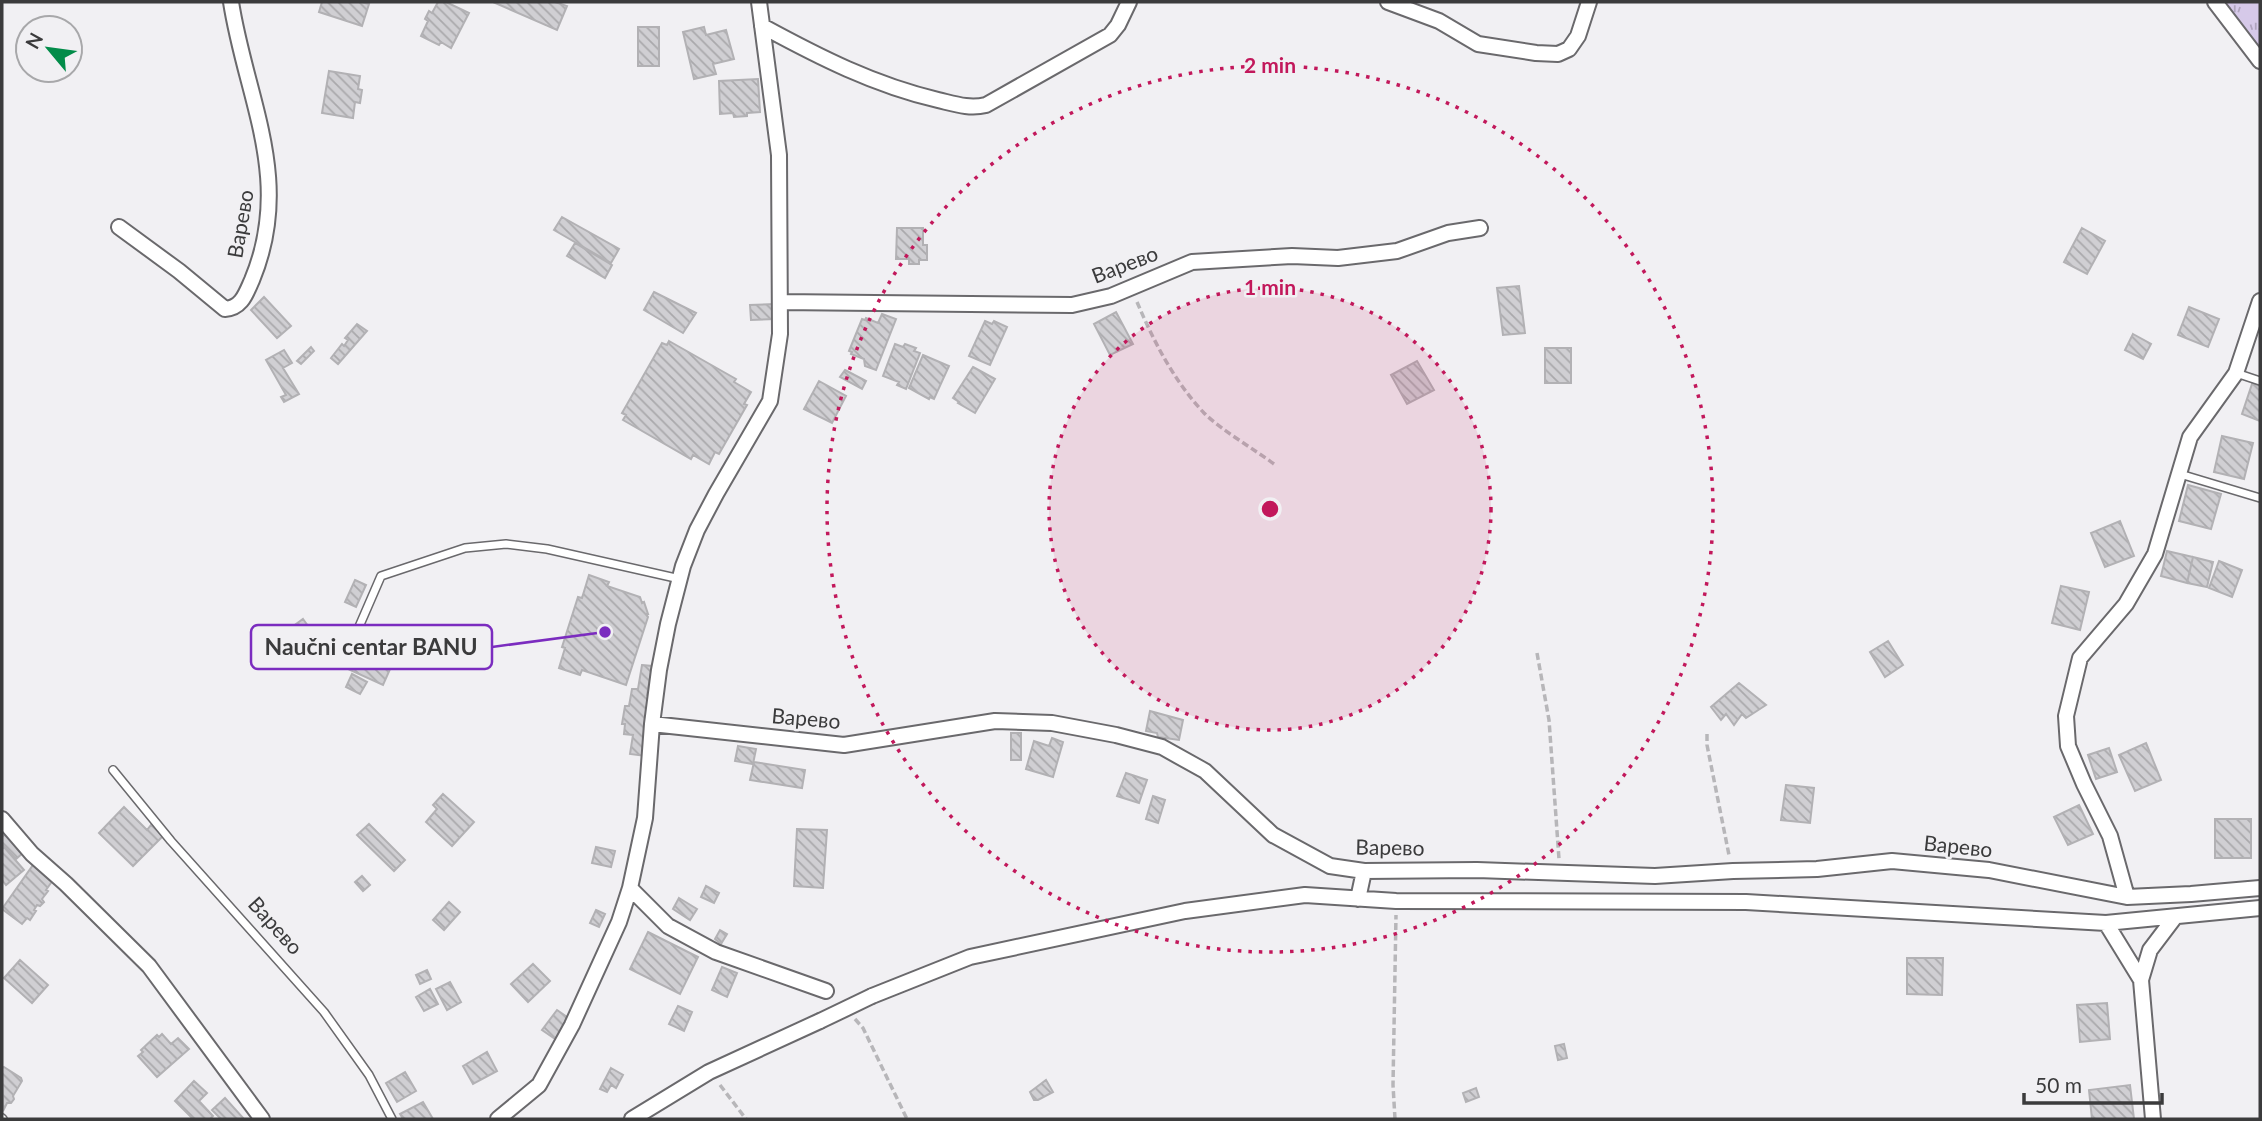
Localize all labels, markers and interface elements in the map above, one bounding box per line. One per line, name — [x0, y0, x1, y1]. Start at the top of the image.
north arrow — [14, 14, 84, 84]
text: N — [20, 29, 47, 52]
text: 2 min — [1244, 52, 1296, 77]
street label: Варево — [221, 187, 258, 260]
street label: Варево — [1088, 240, 1161, 288]
text: 1 min — [1244, 274, 1296, 299]
centre of rings — [1258, 497, 1282, 521]
callout: Naučni centar BANU — [251, 625, 492, 669]
text: Naučni centar BANU — [264, 632, 478, 660]
street label: Варево — [771, 702, 842, 733]
street label: Варево — [1923, 829, 1994, 862]
street label: Варево — [1355, 833, 1425, 860]
street label: Варево — [244, 891, 309, 959]
scale bar — [2024, 1062, 2162, 1106]
text: 50 m — [2035, 1072, 2082, 1097]

